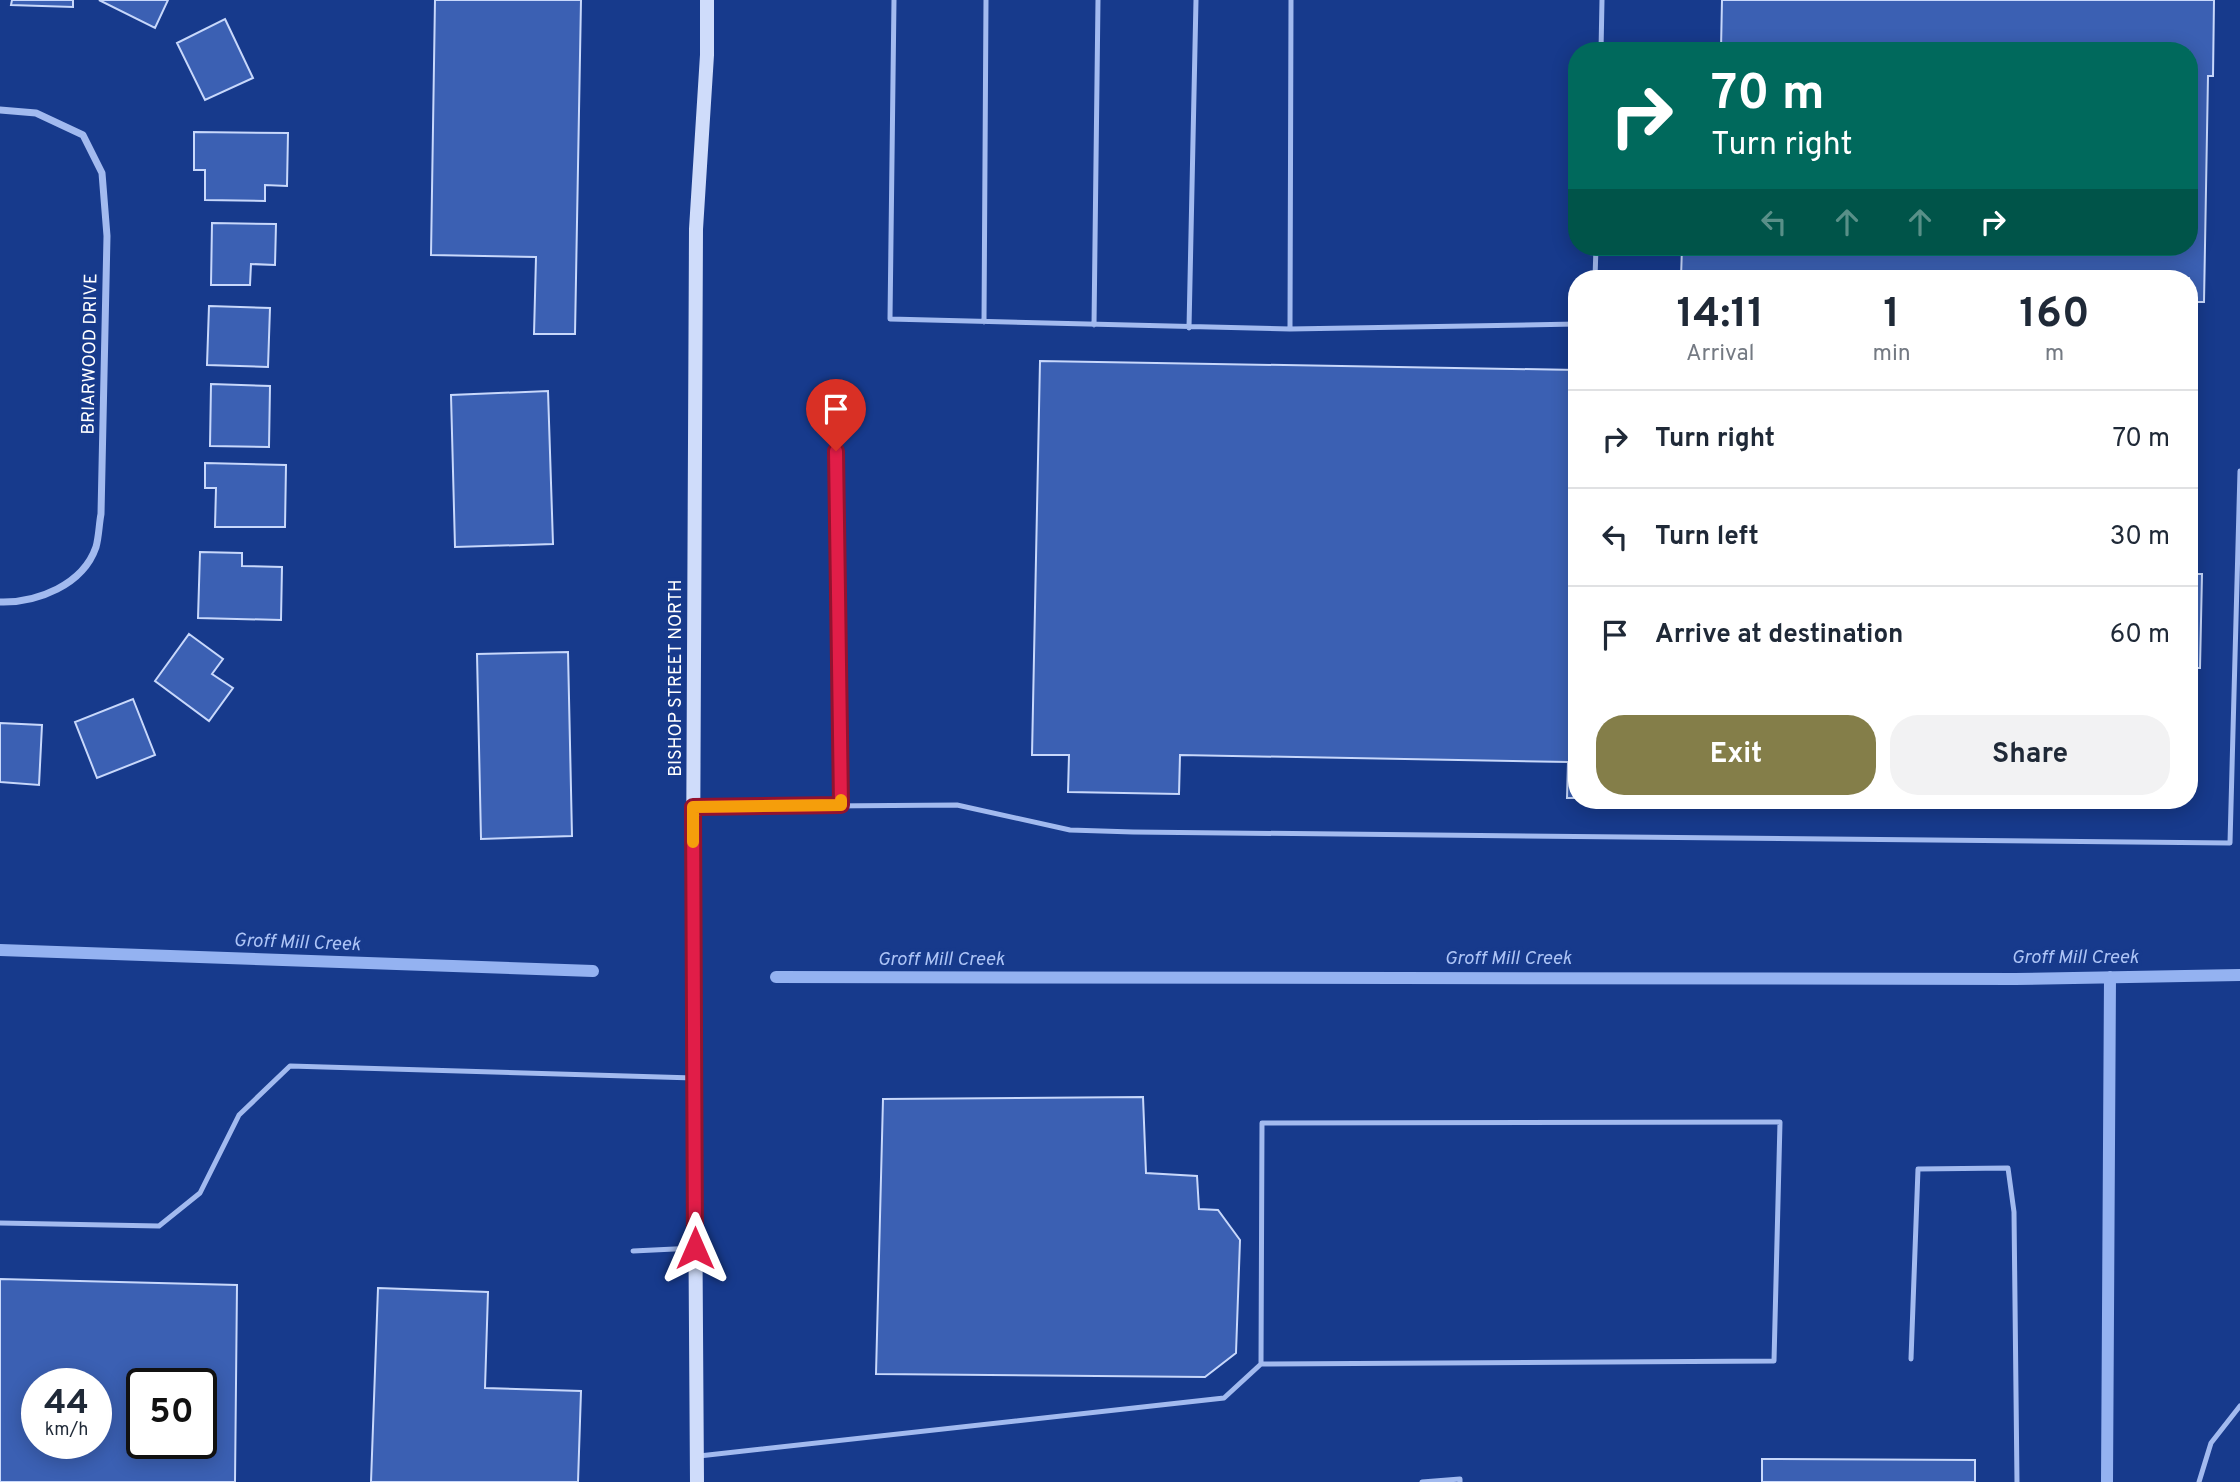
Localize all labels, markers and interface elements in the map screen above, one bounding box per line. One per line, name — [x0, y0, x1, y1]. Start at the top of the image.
text: 70 m — [1711, 65, 1825, 127]
icon: right — [1596, 70, 1687, 161]
text: Turn right — [1711, 126, 1853, 166]
icon: left — [1755, 203, 1793, 241]
icon: ahead — [1828, 203, 1866, 241]
icon: ahead — [1901, 203, 1939, 241]
icon: right — [1974, 203, 2012, 241]
street label: BRIARWOOD DRIVE — [78, 273, 103, 435]
text: 14:11 — [1676, 289, 1764, 342]
text: 1 — [1883, 289, 1900, 342]
text: 160 — [2019, 289, 2090, 342]
text: Arrival — [1686, 340, 1755, 369]
text: min — [1873, 340, 1911, 369]
text: m — [2045, 340, 2064, 369]
pin — [806, 379, 866, 451]
icon: arrive — [817, 390, 855, 428]
icon: right — [1596, 420, 1634, 458]
text: Turn right — [1655, 423, 1775, 456]
text: 70 m — [2112, 423, 2170, 456]
icon: left — [1596, 518, 1634, 556]
text: Turn left — [1655, 521, 1759, 554]
text: 30 m — [2110, 521, 2170, 554]
street label: BISHOP STREET NORTH — [665, 579, 688, 777]
icon: arrive — [1596, 616, 1634, 654]
text: Arrive at destination — [1655, 619, 1903, 652]
text: 60 m — [2110, 619, 2170, 652]
button: Exit — [1596, 715, 1876, 795]
button: Share — [1890, 715, 2170, 795]
water label: Groff Mill Creek — [233, 929, 361, 957]
water label: Groff Mill Creek — [2011, 946, 2139, 970]
water label: Groff Mill Creek — [1444, 947, 1572, 971]
water label: Groff Mill Creek — [877, 948, 1005, 972]
position arrow — [658, 1211, 732, 1285]
speed limit sign: 50 — [126, 1368, 217, 1459]
text: 44 — [44, 1382, 89, 1426]
text: km/h — [45, 1419, 88, 1442]

